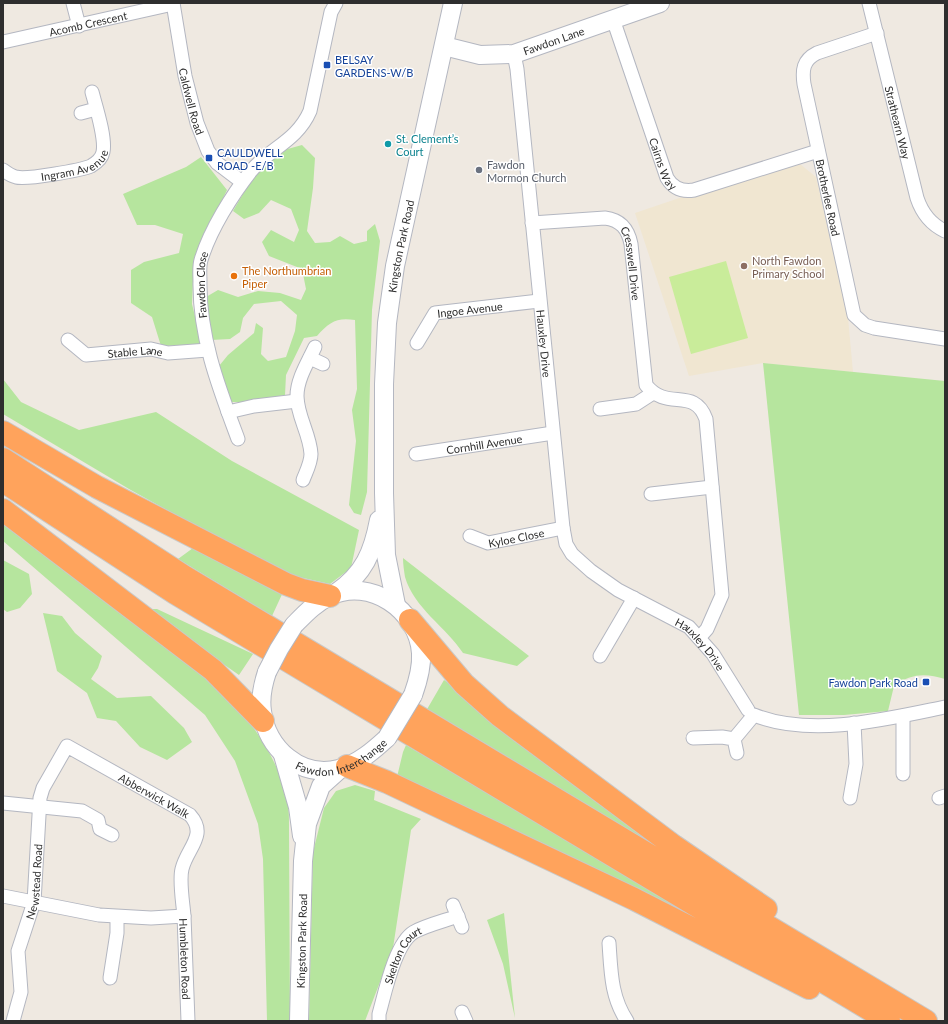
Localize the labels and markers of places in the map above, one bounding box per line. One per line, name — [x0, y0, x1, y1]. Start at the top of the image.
place label: BELSAY GARDENS-W/B — [335, 53, 413, 79]
marker: BELSAY GARDENS-W/B — [322, 60, 332, 70]
place label: St. Clement’s Court — [396, 132, 459, 158]
marker: St. Clement’s Court — [383, 139, 393, 149]
place label: CAULDWELL ROAD -E/B — [217, 146, 283, 172]
marker: CAULDWELL ROAD -E/B — [204, 153, 214, 163]
place label: Fawdon Mormon Church — [487, 158, 566, 184]
marker: Fawdon Mormon Church — [474, 165, 484, 175]
place label: North Fawdon Primary School — [752, 254, 824, 280]
marker: North Fawdon Primary School — [739, 261, 749, 271]
place label: The Northumbrian Piper — [242, 264, 331, 290]
marker: The Northumbrian Piper — [229, 271, 239, 281]
place label: Fawdon Park Road — [829, 676, 918, 689]
marker: Fawdon Park Road — [921, 677, 931, 687]

